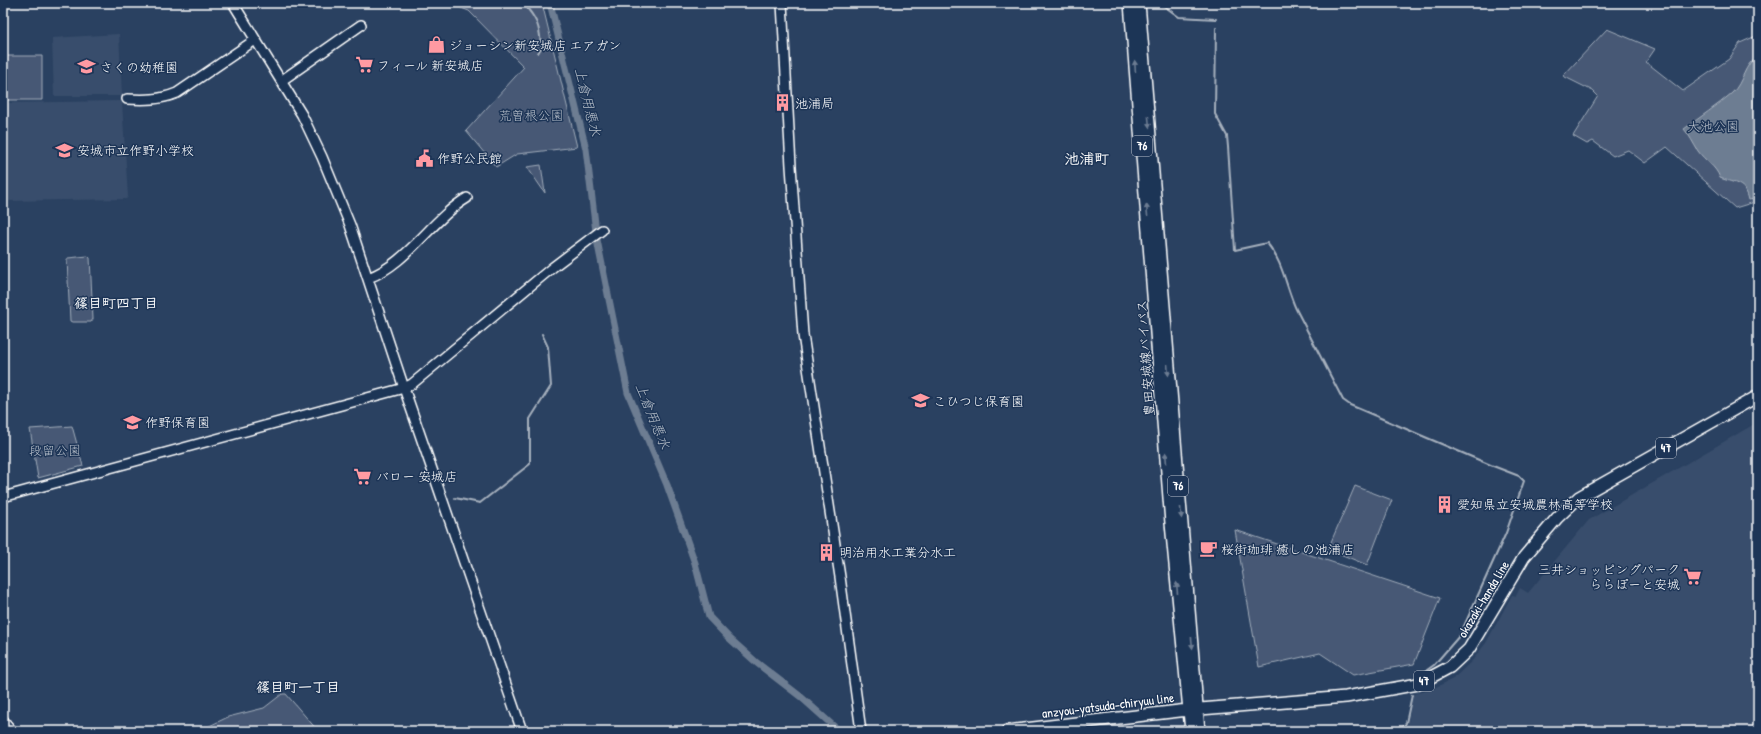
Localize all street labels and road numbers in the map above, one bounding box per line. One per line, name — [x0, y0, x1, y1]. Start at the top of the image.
road number: 76 — [1132, 136, 1152, 156]
street label: 豊田安城線バイパス — [1132, 299, 1158, 417]
road number: 47 — [1656, 438, 1676, 458]
road number: 76 — [1168, 476, 1188, 496]
street label: okazaki-handa line — [1453, 557, 1513, 641]
road number: 47 — [1414, 671, 1434, 691]
street label: anzyou-yatsuda-chiryuu line — [1041, 688, 1175, 722]

